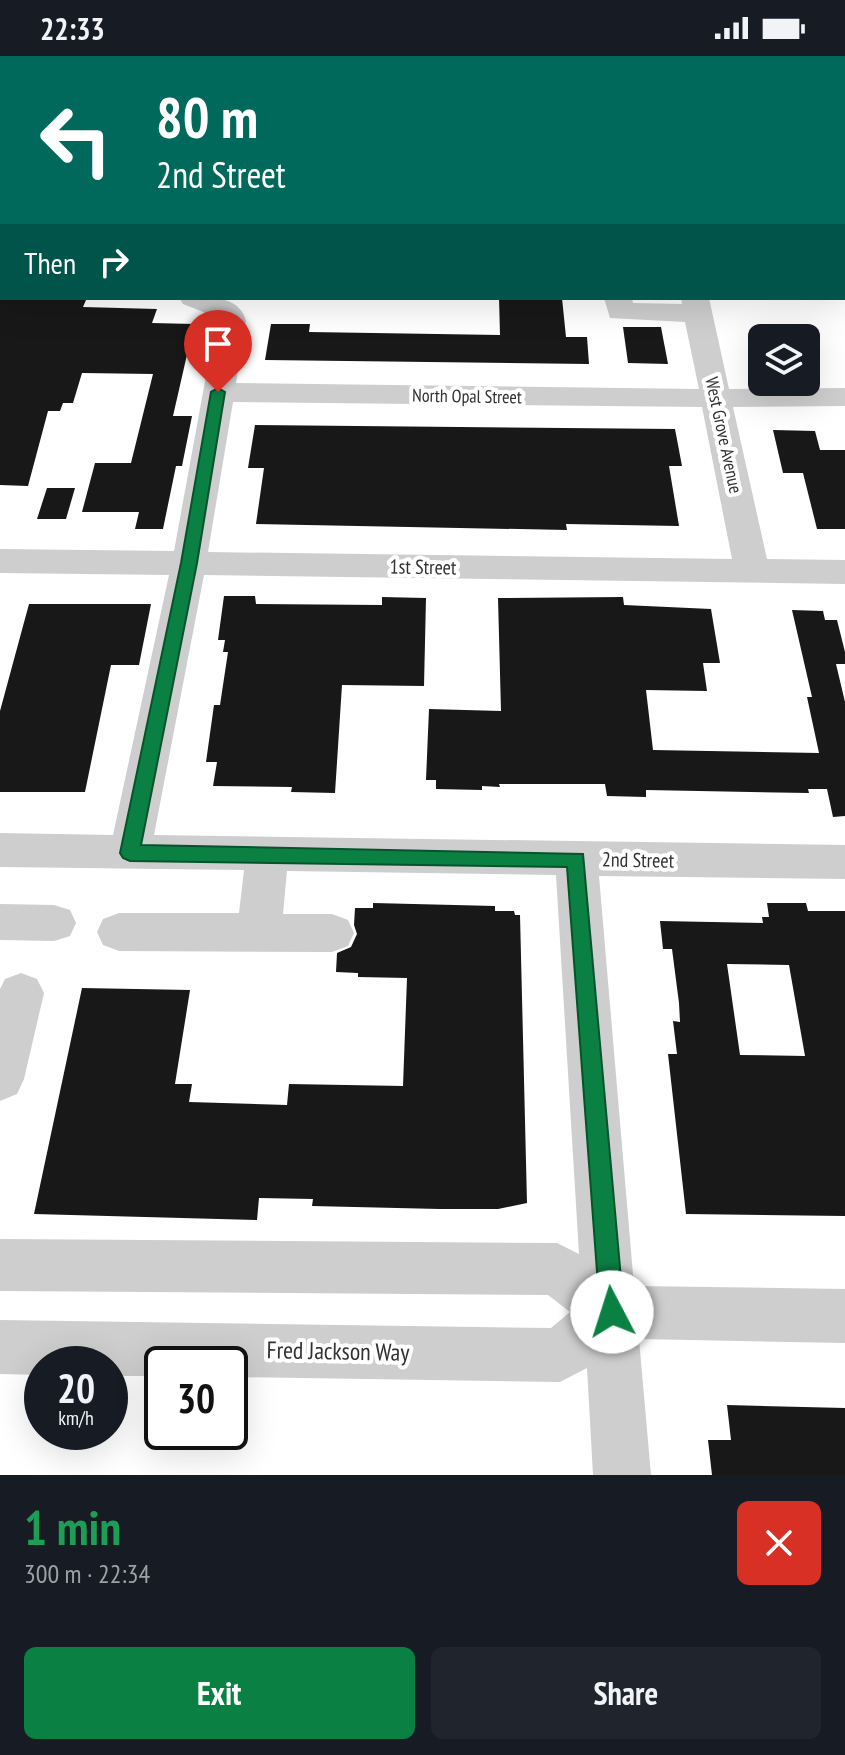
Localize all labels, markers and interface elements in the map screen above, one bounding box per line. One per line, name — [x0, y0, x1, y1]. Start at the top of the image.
text: 22:33 — [40, 9, 105, 48]
text: 80 m — [156, 81, 258, 153]
icon: left — [24, 88, 128, 192]
text: 2nd Street — [156, 151, 286, 198]
icon: right — [92, 240, 136, 284]
text: Then — [24, 243, 76, 282]
pin — [184, 310, 252, 392]
icon: arrive — [196, 322, 240, 366]
map controls — [748, 324, 820, 396]
button: layers — [748, 324, 820, 396]
street label: West Grove Avenue — [700, 375, 748, 495]
street label: North Opal Street — [412, 384, 522, 408]
street label: 1st Street — [389, 553, 457, 581]
street label: 2nd Street — [602, 846, 675, 874]
position arrow — [570, 1270, 654, 1354]
street label: Fred Jackson Way — [266, 1334, 410, 1368]
speed limit sign: 30 — [144, 1346, 248, 1450]
text: 20 — [57, 1362, 95, 1414]
text: km/h — [58, 1405, 94, 1431]
text: 1 min — [24, 1496, 121, 1558]
button: close — [737, 1501, 821, 1585]
text: 300 m · 22:34 — [24, 1557, 150, 1590]
button: Exit — [24, 1647, 415, 1739]
button: Share — [431, 1647, 821, 1739]

